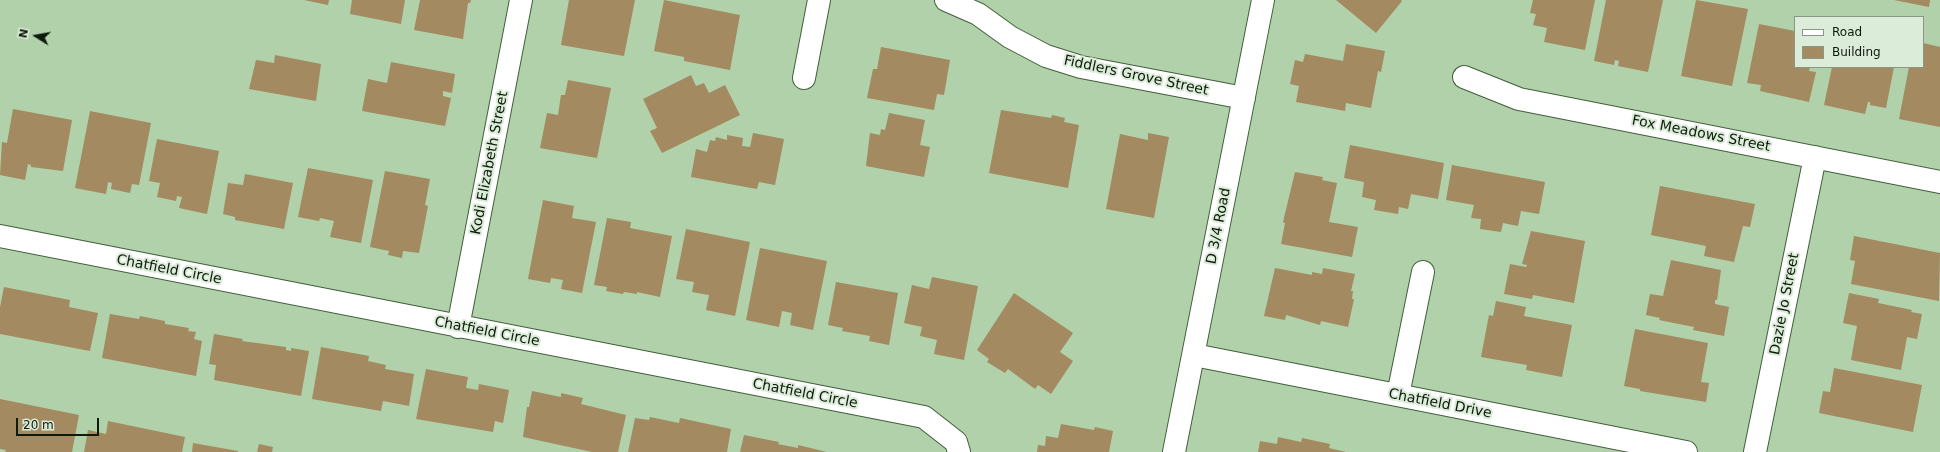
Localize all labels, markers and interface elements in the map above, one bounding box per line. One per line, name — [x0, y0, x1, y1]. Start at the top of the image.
north arrow — [16, 16, 56, 56]
legend — [1794, 16, 1924, 68]
text: Road — [1832, 25, 1862, 39]
text: N — [16, 28, 31, 39]
text: Building — [1832, 45, 1881, 59]
street label: Fiddlers Grove Street — [1062, 52, 1210, 100]
street label: Kodi Elizabeth Street — [468, 90, 512, 236]
street label: Fox Meadows Street — [1630, 112, 1772, 156]
street label: D 3/4 Road — [1203, 186, 1235, 266]
street label: Chatfield Circle — [115, 252, 223, 288]
street label: Dazie Jo Street — [1767, 252, 1803, 356]
street label: Chatfield Circle — [433, 314, 541, 350]
street label: Chatfield Circle — [751, 376, 859, 412]
street label: Chatfield Drive — [1387, 386, 1493, 422]
scale bar — [18, 410, 101, 436]
text: 20 m — [23, 418, 54, 432]

